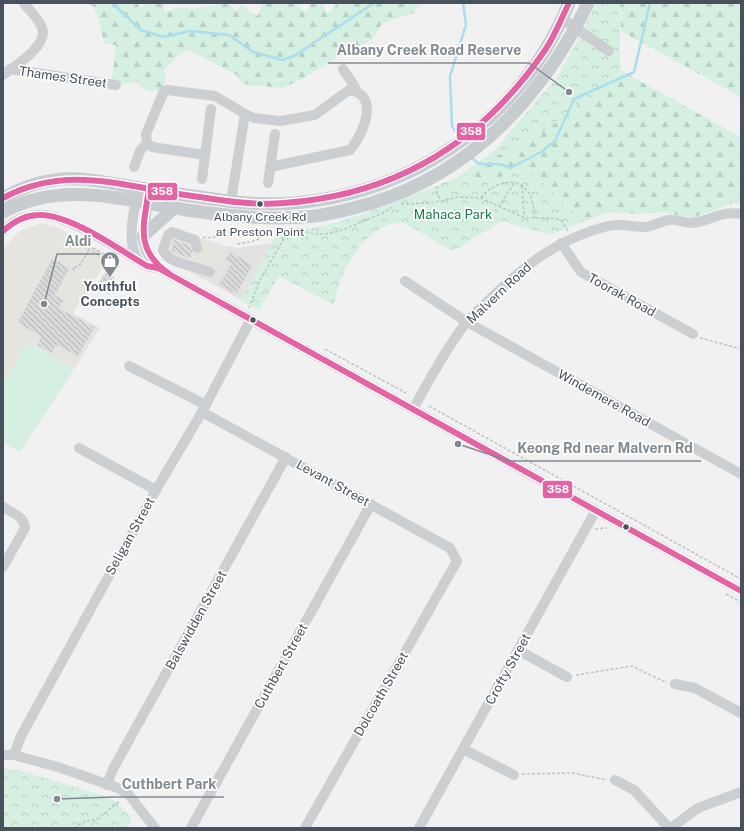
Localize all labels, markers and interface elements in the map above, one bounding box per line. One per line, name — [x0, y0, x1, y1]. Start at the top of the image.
callout: Albany Creek Road Reserve — [328, 37, 529, 63]
text: Albany Creek Road Reserve — [337, 42, 521, 58]
street label: Thames Street — [18, 63, 108, 91]
line badge: 358 — [456, 122, 486, 141]
text: 358 — [460, 125, 482, 137]
line badge: 358 — [147, 182, 178, 201]
text: 358 — [151, 185, 173, 197]
marker: Albany Creek Rd at Preston Point — [255, 199, 265, 209]
park label: Mahaca Park — [414, 207, 492, 222]
place label: Albany Creek Rd at Preston Point — [213, 210, 307, 239]
callout: Aldi — [57, 228, 100, 254]
text: Aldi — [65, 233, 91, 249]
shop icon: Youthful Concepts — [99, 250, 121, 278]
street label: Malvern Road — [464, 259, 534, 327]
street label: Toorak Road — [586, 270, 658, 320]
place label: Youthful Concepts — [80, 279, 140, 309]
unlabelled marker — [248, 315, 258, 325]
street label: Windemere Road — [555, 366, 653, 430]
callout: Keong Rd near Malvern Rd — [509, 435, 701, 461]
text: Keong Rd near Malvern Rd — [517, 440, 693, 456]
street label: Levant Street — [294, 457, 372, 509]
line badge: 358 — [542, 480, 573, 499]
text: 358 — [547, 483, 569, 495]
street label: Seligan Street — [102, 494, 158, 578]
unlabelled marker — [621, 522, 631, 532]
street label: Balswidden Street — [163, 568, 229, 672]
street label: Cuthbert Street — [251, 621, 311, 711]
street label: Crofty Street — [482, 631, 534, 707]
street label: Dolcoath Street — [351, 649, 411, 739]
callout: Cuthbert Park — [114, 771, 224, 797]
text: Cuthbert Park — [122, 776, 216, 792]

